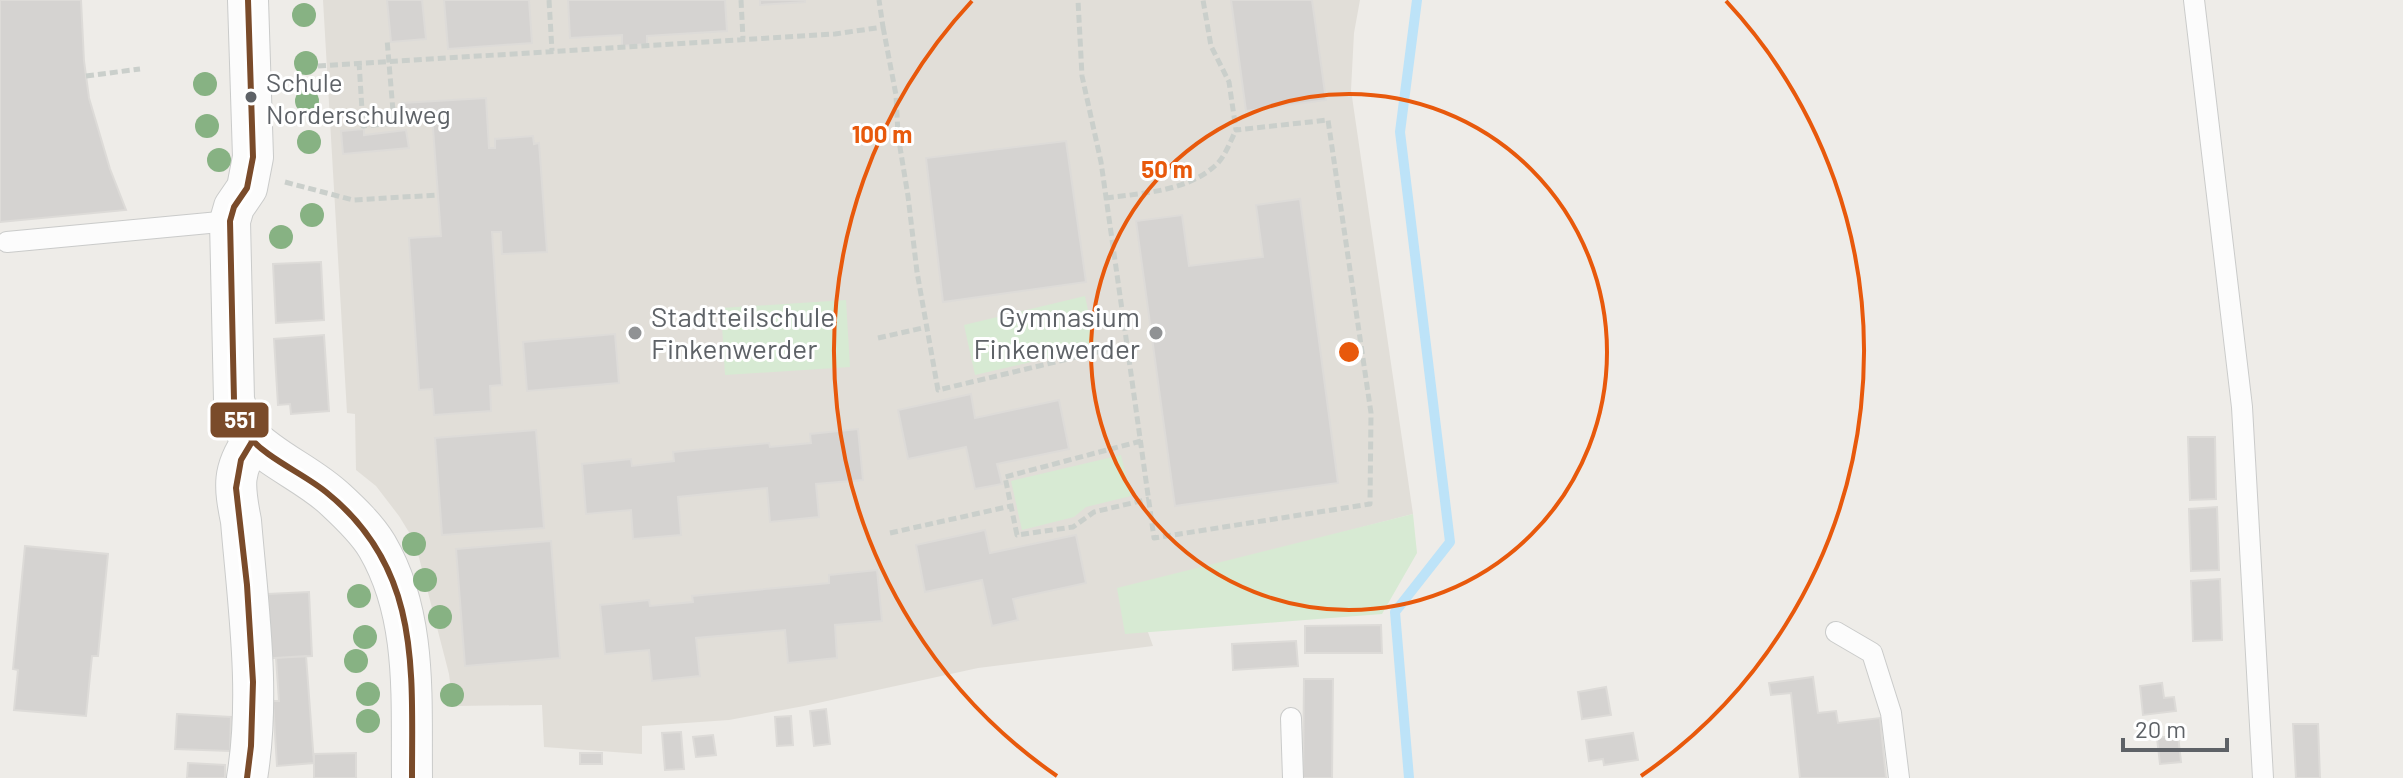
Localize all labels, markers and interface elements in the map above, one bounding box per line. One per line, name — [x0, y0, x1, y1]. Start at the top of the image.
place label: Schule Norderschulweg — [266, 66, 451, 129]
marker: Schule Norderschulweg — [243, 89, 259, 105]
text: 100 m — [852, 119, 912, 148]
text: 50 m — [1141, 154, 1193, 183]
place label: Stadtteilschule Finkenwerder — [651, 299, 835, 365]
place label: Gymnasium Finkenwerder — [974, 299, 1140, 365]
marker: Stadtteilschule Finkenwerder — [626, 324, 644, 342]
marker: Gymnasium Finkenwerder — [1147, 324, 1165, 342]
centre of rings — [1335, 338, 1363, 366]
line badge: 551 — [209, 401, 270, 439]
text: 551 — [224, 406, 256, 432]
scale bar — [2123, 702, 2227, 752]
text: 20 m — [2135, 714, 2186, 743]

